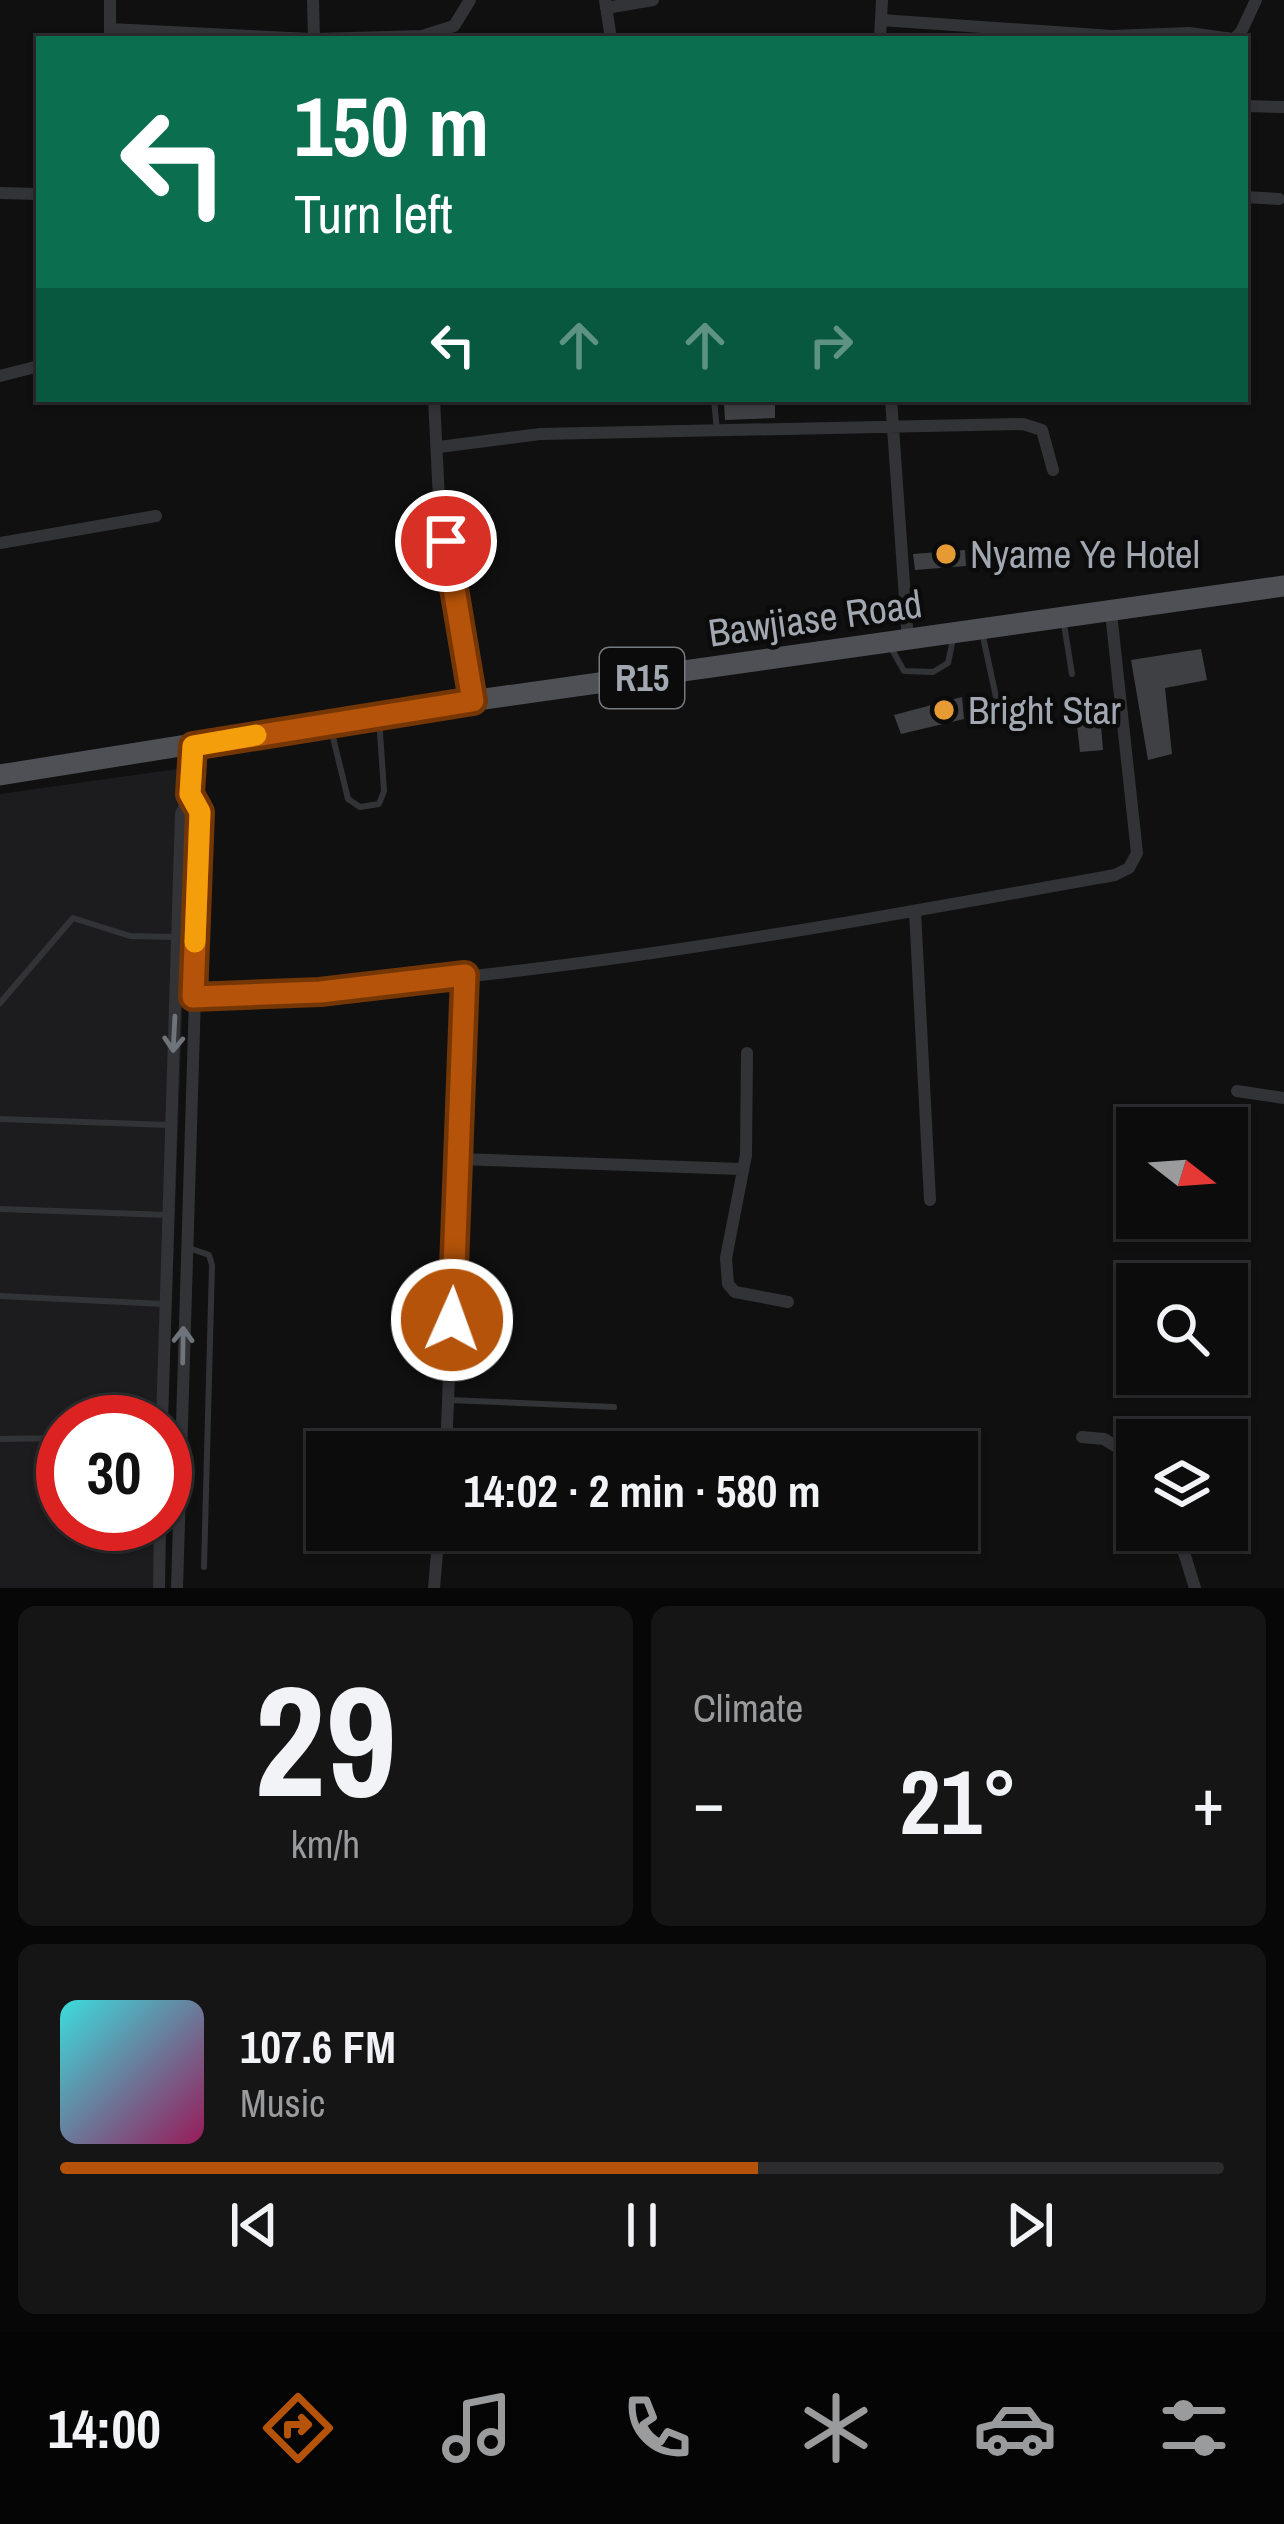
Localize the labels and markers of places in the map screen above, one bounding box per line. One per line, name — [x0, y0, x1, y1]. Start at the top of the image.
pin — [395, 490, 497, 592]
place label: Nyame Ye Hotel — [970, 528, 1200, 580]
marker: Nyame Ye Hotel — [933, 541, 959, 567]
place label: Bright Star — [968, 684, 1121, 736]
marker: Bright Star — [931, 697, 957, 723]

